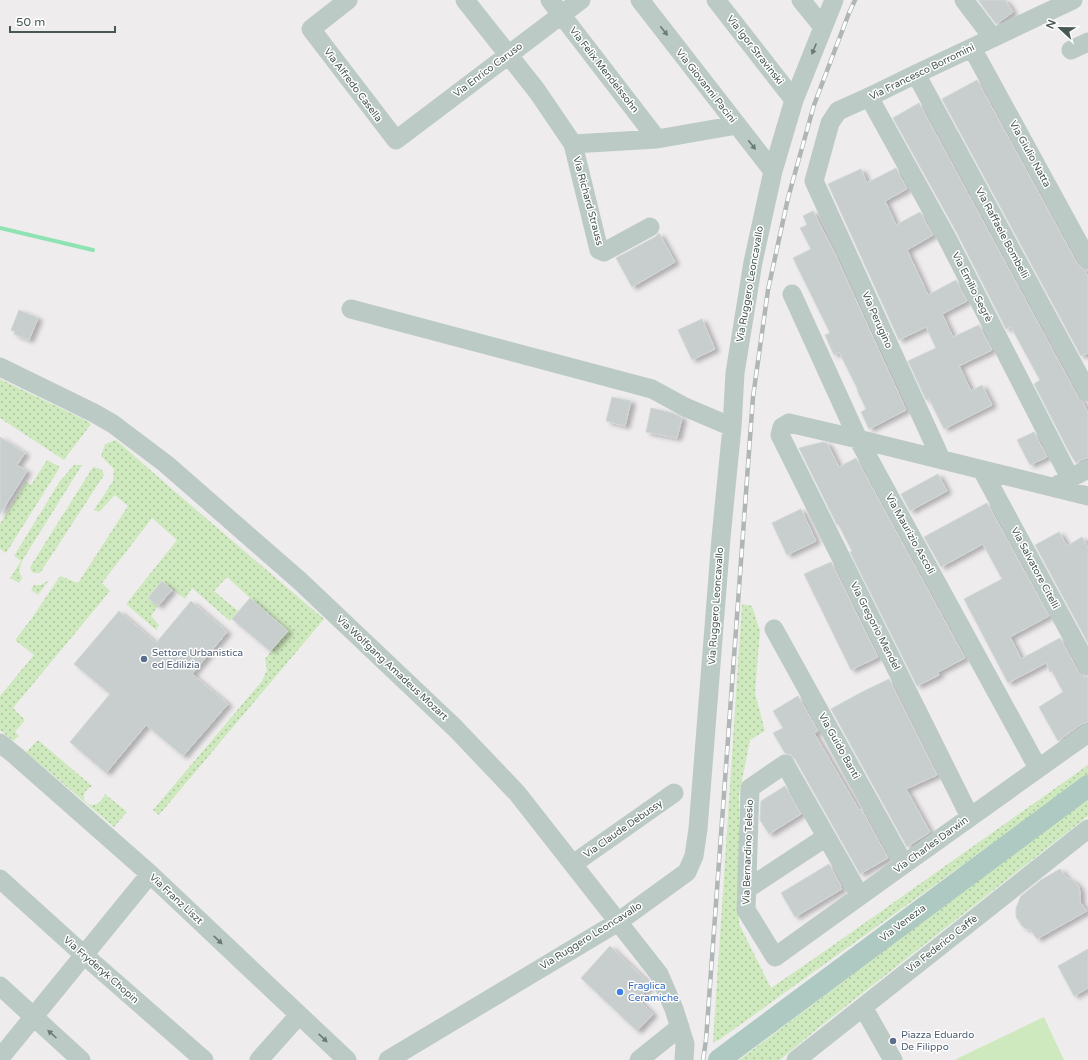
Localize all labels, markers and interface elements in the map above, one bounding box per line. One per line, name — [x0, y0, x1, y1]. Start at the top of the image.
scale bar — [10, 8, 115, 34]
north arrow — [1040, 8, 1080, 48]
street label: Via Igor Stravinski — [724, 13, 786, 87]
text: 50 m — [16, 15, 45, 29]
text: N — [1044, 18, 1059, 31]
street label: Via Felix Mendelssohn — [567, 25, 641, 115]
one-way arrow — [660, 25, 668, 36]
street label: Via Enrico Caruso — [451, 40, 525, 100]
street label: Via Francesco Borromini — [867, 41, 977, 103]
one-way arrow — [811, 44, 817, 55]
street label: Via Alfredo Casella — [321, 46, 385, 124]
street label: Via Giovanni Pacini — [673, 47, 739, 125]
street label: Via Giulio Natta — [1007, 119, 1053, 189]
one-way arrow — [748, 139, 756, 150]
street label: Via Richard Strauss — [570, 155, 606, 247]
street label: Via Raffaele Bombelli — [973, 185, 1031, 281]
street label: Via Ruggero Leoncavallo — [734, 225, 766, 343]
street label: Via Emilio Segrè — [949, 250, 995, 324]
street label: Via Perugino — [859, 290, 895, 350]
street label: Via Maurizio Ascoli — [883, 492, 937, 576]
street label: Via Salvatore Citelli — [1008, 525, 1062, 611]
street label: Via Ruggero Leoncavallo — [706, 547, 726, 665]
street label: Via Gregorio Mendel — [848, 580, 902, 672]
street label: Via Wolfgang Amadeus Mozart — [334, 613, 450, 723]
place label: Settore Urbanistica ed Edilizia — [152, 647, 243, 671]
marker: Settore Urbanistica ed Edilizia — [139, 654, 149, 664]
street label: Via Guido Banti — [816, 711, 862, 781]
street label: Via Claude Debussy — [581, 797, 665, 861]
street label: Via Bernardino Telesio — [740, 799, 756, 905]
street label: Via Charles Darwin — [891, 814, 971, 876]
street label: Via Franz Liszt — [147, 871, 205, 927]
street label: Via Ruggero Leoncavallo — [538, 900, 644, 972]
street label: Via Venezia — [878, 902, 928, 944]
street label: Via Federico Caffè — [904, 912, 980, 975]
street label: Via Fryderyk Chopin — [61, 934, 141, 1006]
one-way arrow — [213, 935, 224, 944]
place label: Fraglica Ceramiche — [628, 980, 679, 1004]
marker: Fraglica Ceramiche — [615, 987, 625, 997]
one-way arrow — [47, 1029, 57, 1038]
place label: Piazza Eduardo De Filippo — [901, 1029, 974, 1053]
one-way arrow — [319, 1033, 328, 1042]
marker: Piazza Eduardo De Filippo — [888, 1036, 898, 1046]

